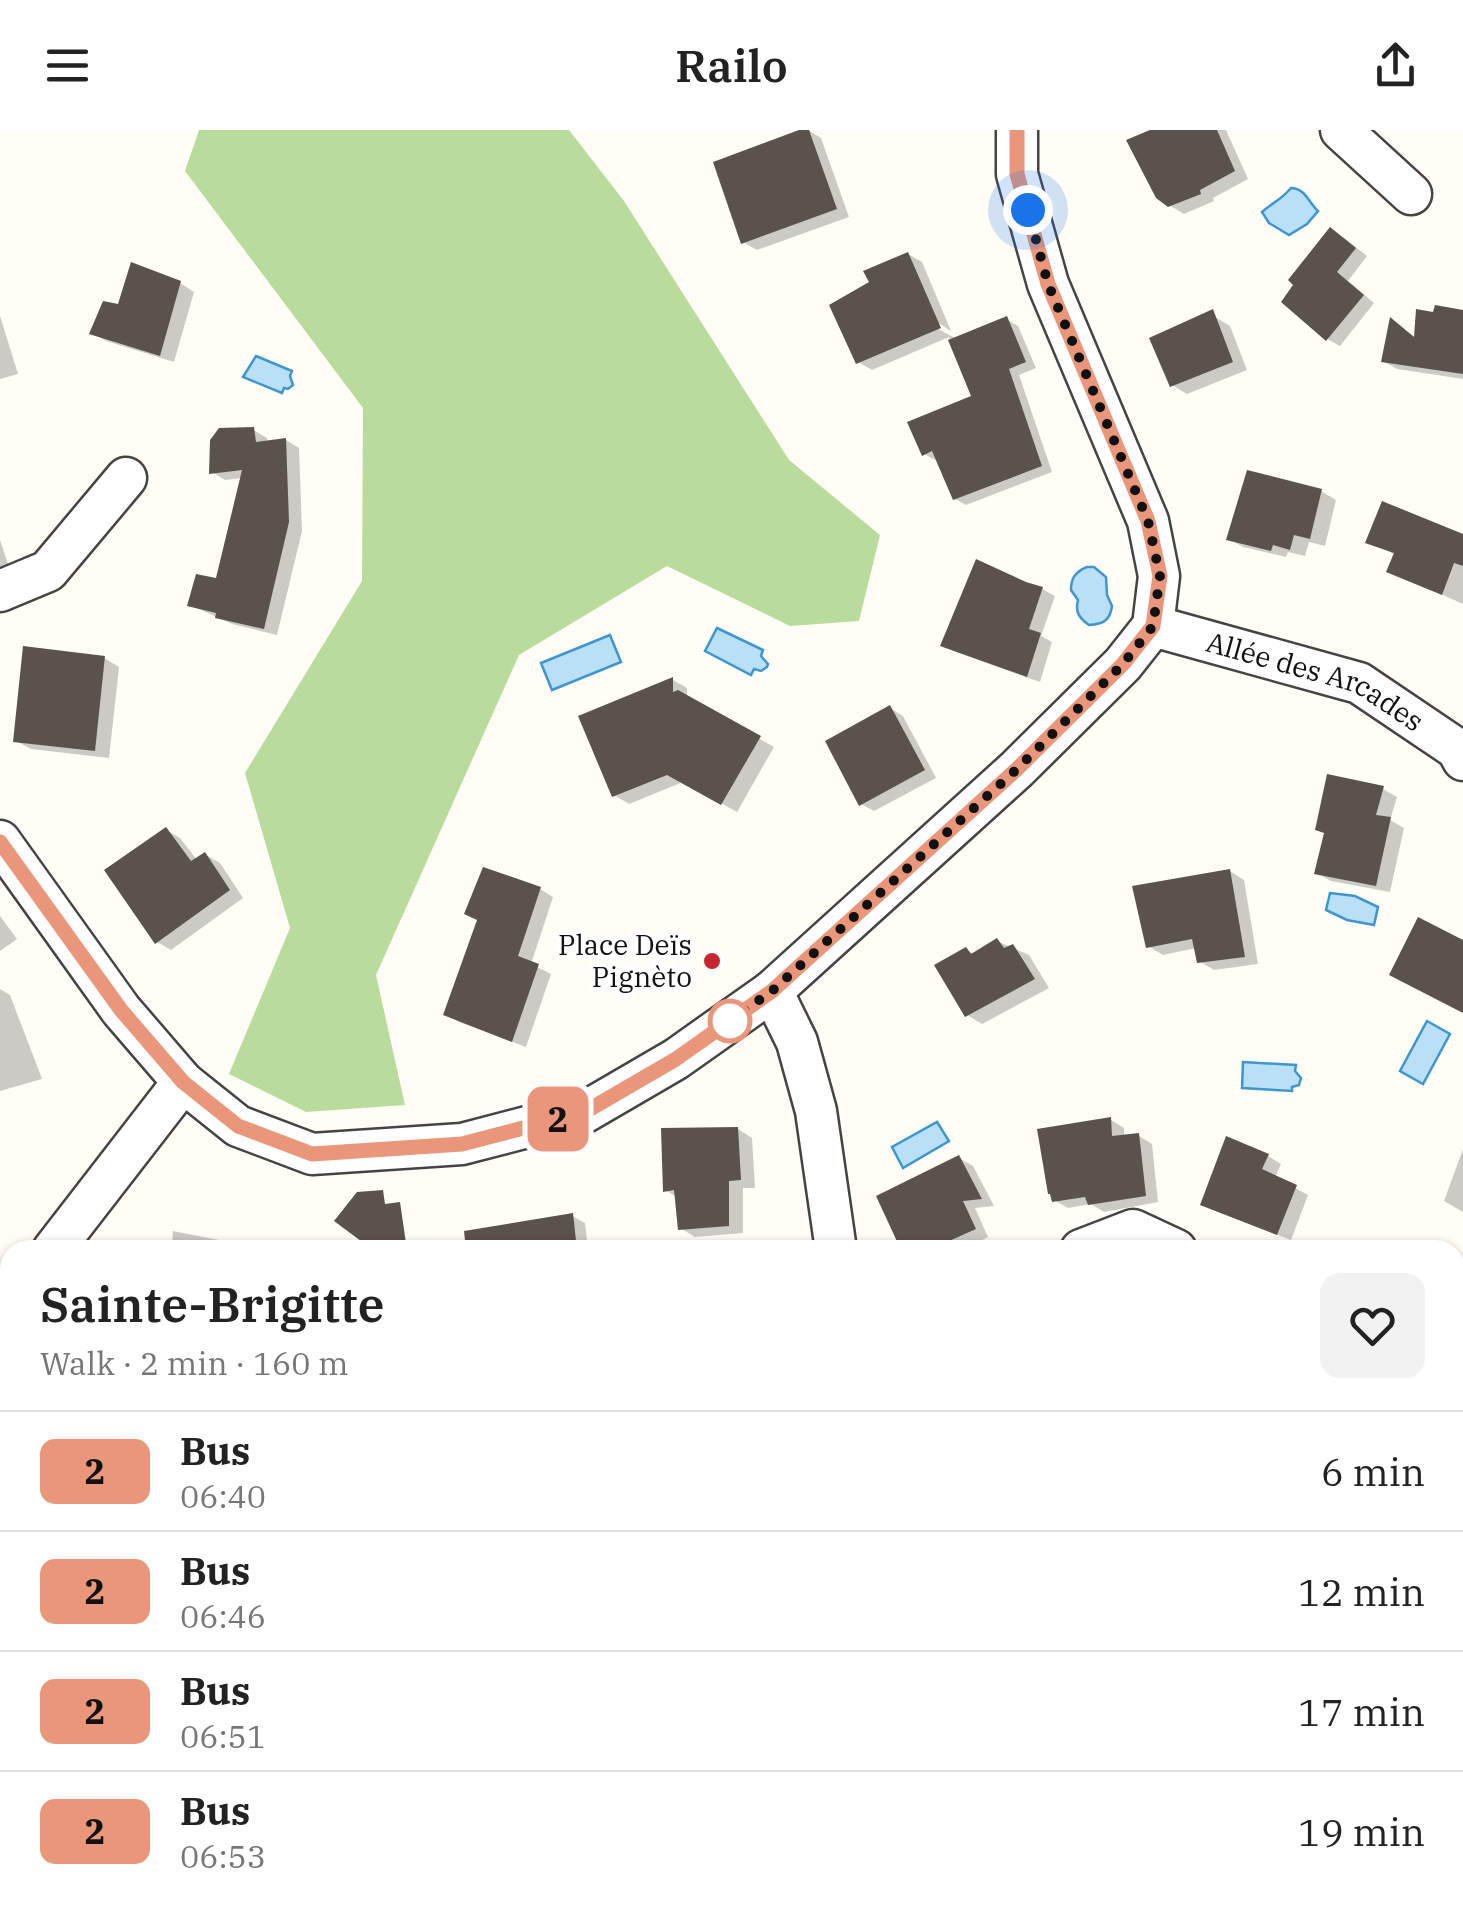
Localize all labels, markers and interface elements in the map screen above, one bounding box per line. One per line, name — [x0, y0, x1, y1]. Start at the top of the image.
text: Railo — [675, 36, 788, 94]
icon: menu — [40, 38, 95, 93]
icon: share — [1368, 38, 1423, 93]
your location — [1003, 185, 1053, 235]
street label: Allée des Arcades — [1202, 623, 1431, 739]
place label: Place Deïs Pignèto — [558, 926, 692, 995]
marker: Place Deïs Pignèto — [701, 950, 723, 972]
unlabelled marker — [709, 1000, 751, 1042]
line badge: 2 — [526, 1086, 590, 1152]
text: 2 — [547, 1096, 569, 1142]
text: Sainte-Brigitte — [40, 1273, 384, 1335]
button: heart — [1320, 1273, 1425, 1378]
text: Walk · 2 min · 160 m — [40, 1342, 348, 1384]
text: Bus — [180, 1426, 250, 1475]
text: 6 min — [1321, 1447, 1425, 1496]
text: 2 — [84, 1448, 106, 1494]
text: 06:40 — [180, 1475, 266, 1517]
text: Bus — [180, 1546, 250, 1595]
text: 12 min — [1298, 1567, 1425, 1616]
text: 2 — [84, 1568, 106, 1614]
text: 06:46 — [180, 1595, 266, 1637]
text: Bus — [180, 1666, 250, 1715]
text: 17 min — [1298, 1687, 1425, 1736]
text: 2 — [84, 1688, 106, 1734]
text: 06:51 — [180, 1715, 266, 1757]
text: Bus — [180, 1786, 250, 1835]
text: 19 min — [1298, 1807, 1425, 1856]
text: 2 — [84, 1808, 106, 1854]
text: 06:53 — [180, 1835, 266, 1877]

